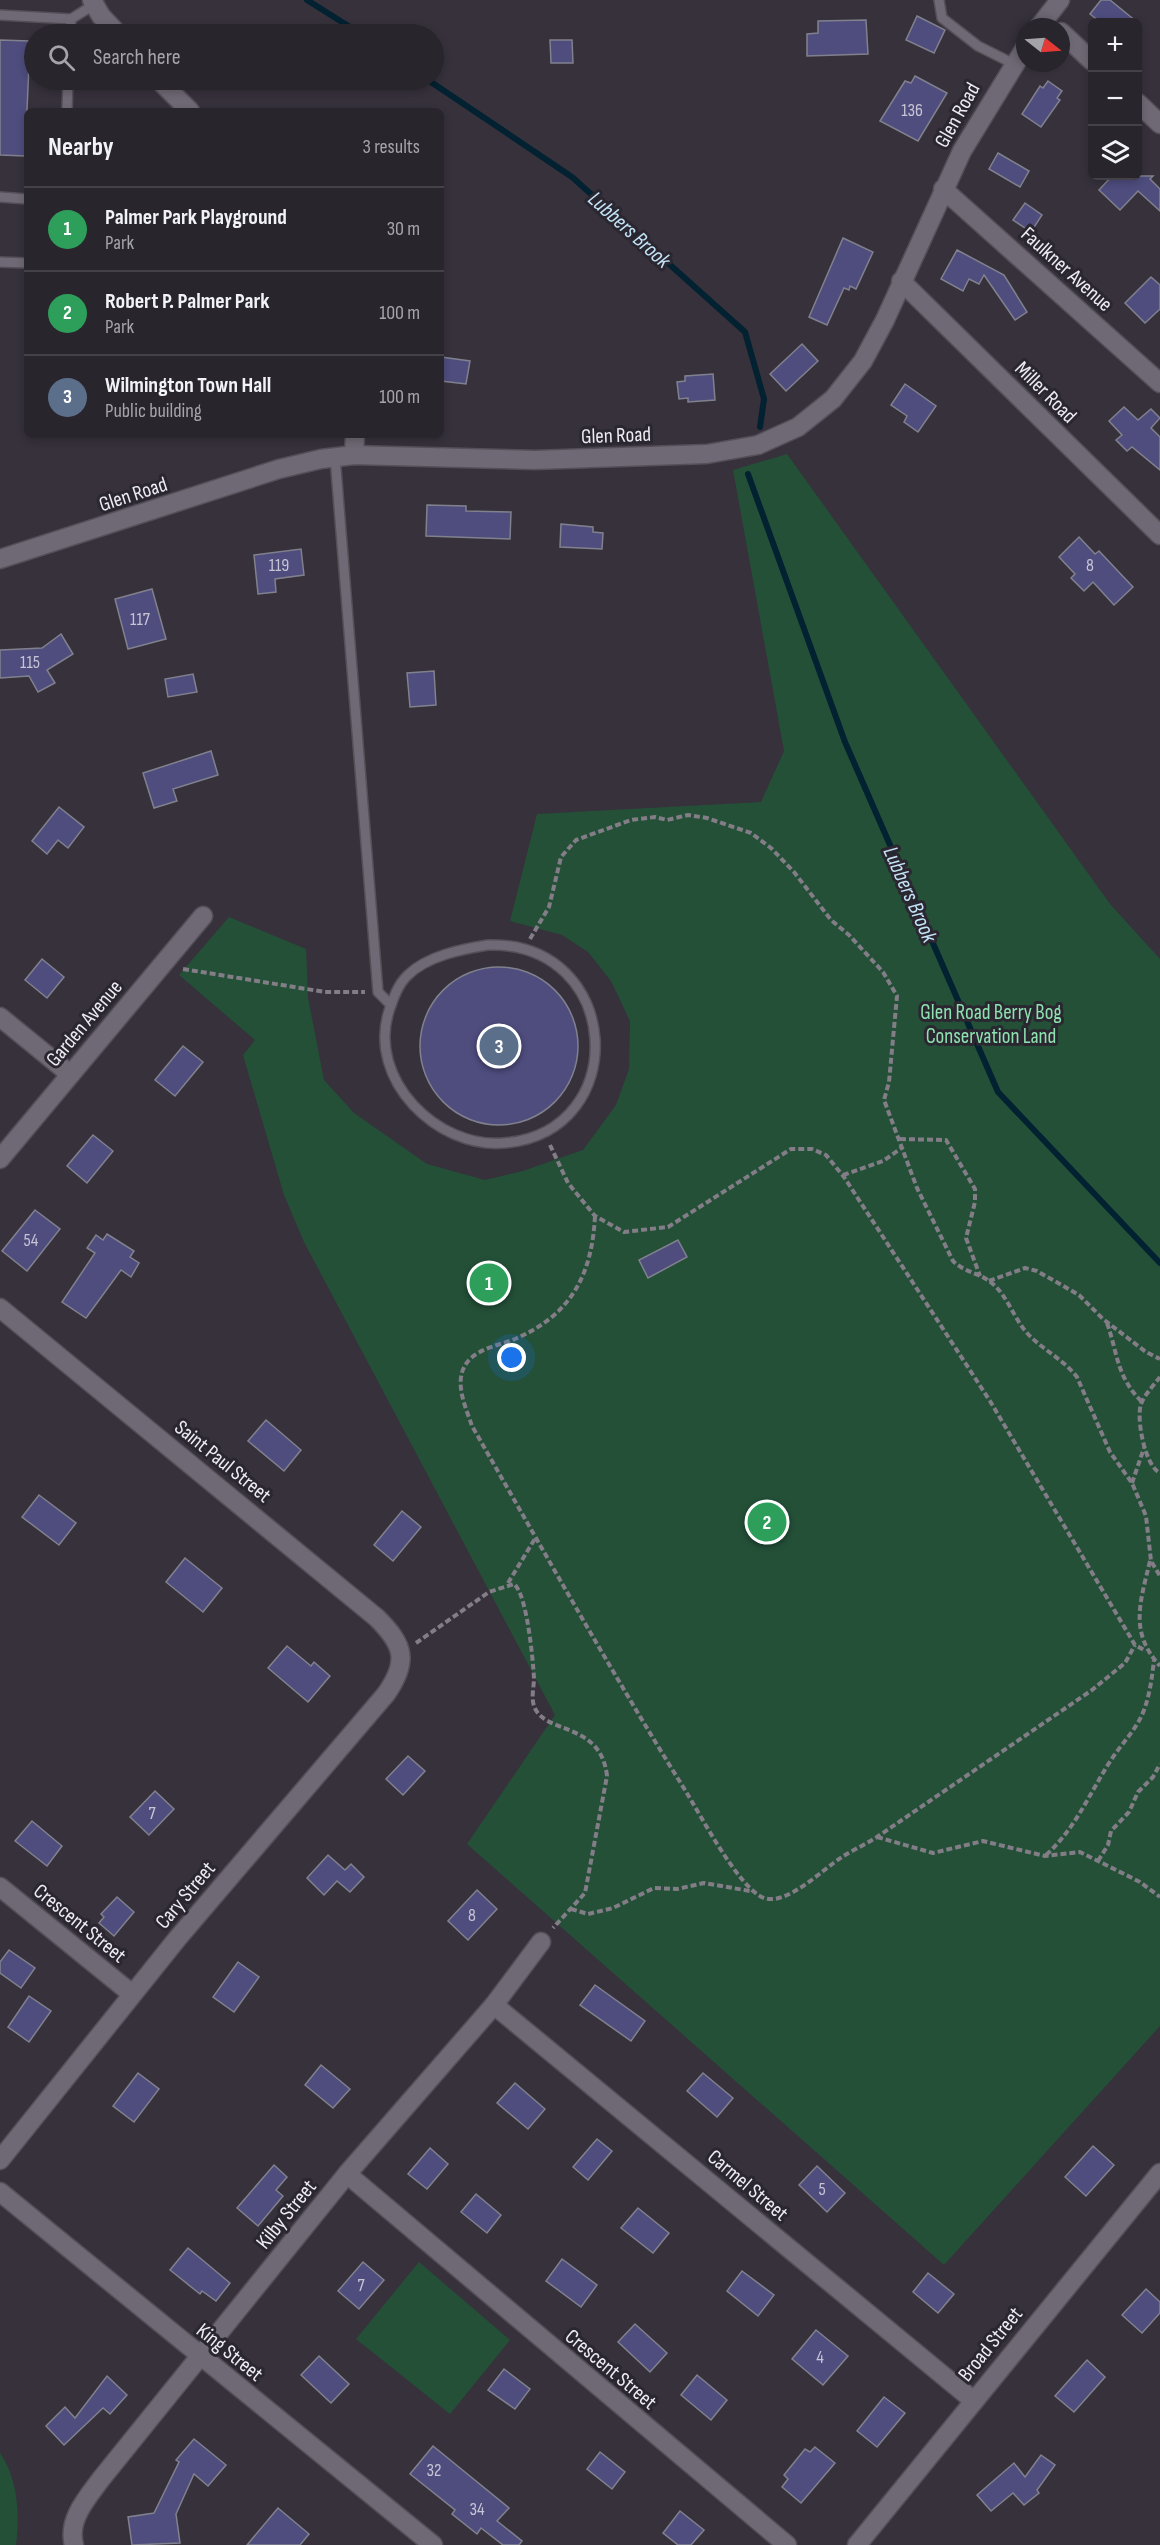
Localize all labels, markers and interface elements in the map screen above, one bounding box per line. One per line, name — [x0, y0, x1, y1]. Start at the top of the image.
north arrow — [1016, 18, 1070, 72]
map controls — [1088, 18, 1142, 180]
button: + — [1088, 18, 1142, 72]
search box — [24, 24, 444, 90]
icon: search — [45, 41, 78, 74]
text: Search here — [93, 44, 180, 71]
button: − — [1088, 72, 1142, 126]
street label: Glen Road — [929, 78, 985, 152]
house number: 136 — [901, 100, 923, 121]
button: layers — [1088, 126, 1142, 180]
text: Nearby — [48, 132, 114, 163]
text: 3 results — [363, 135, 420, 159]
water label: Lubbers Brook — [582, 186, 677, 275]
text: Palmer Park Playground — [105, 204, 287, 231]
text: 1 — [64, 217, 71, 241]
text: 30 m — [387, 217, 420, 241]
street label: Faulkner Avenue — [1016, 222, 1118, 317]
text: Park — [105, 231, 134, 255]
text: Robert P. Palmer Park — [105, 288, 270, 315]
text: 2 — [63, 301, 72, 325]
text: 100 m — [379, 301, 420, 325]
text: Park — [105, 315, 134, 339]
street label: Miller Road — [1010, 356, 1082, 428]
text: Wilmington Town Hall — [105, 372, 271, 399]
text: 3 — [63, 385, 72, 409]
text: 100 m — [379, 385, 420, 409]
text: Public building — [105, 399, 202, 423]
street label: Glen Road — [581, 422, 652, 449]
street label: Glen Road — [96, 472, 170, 517]
house number: 119 — [269, 555, 289, 576]
house number: 8 — [1086, 555, 1094, 576]
house number: 117 — [130, 609, 151, 630]
house number: 115 — [20, 652, 40, 673]
water label: Lubbers Brook — [877, 842, 943, 947]
street label: Garden Avenue — [41, 975, 128, 1072]
park label: Glen Road Berry Bog Conservation Land — [920, 1000, 1062, 1049]
pin: 3 — [480, 1024, 518, 1068]
house number: 54 — [24, 1230, 39, 1251]
pin: 1 — [470, 1260, 508, 1306]
your location — [497, 1343, 526, 1372]
street label: Saint Paul Street — [169, 1415, 276, 1508]
pin: 2 — [748, 1500, 786, 1544]
house number: 7 — [148, 1803, 156, 1824]
street label: Cary Street — [150, 1857, 221, 1934]
street label: Crescent Street — [28, 1879, 131, 1968]
house number: 8 — [468, 1905, 476, 1926]
street label: Carmel Street — [702, 2144, 793, 2226]
street label: Kilby Street — [251, 2175, 322, 2254]
house number: 5 — [818, 2179, 826, 2200]
house number: 7 — [357, 2275, 365, 2296]
street label: Broad Street — [953, 2302, 1028, 2386]
street label: King Street — [191, 2318, 268, 2387]
street label: Crescent Street — [560, 2324, 662, 2415]
house number: 4 — [816, 2347, 824, 2368]
house number: 32 — [427, 2460, 441, 2481]
house number: 34 — [469, 2499, 485, 2520]

